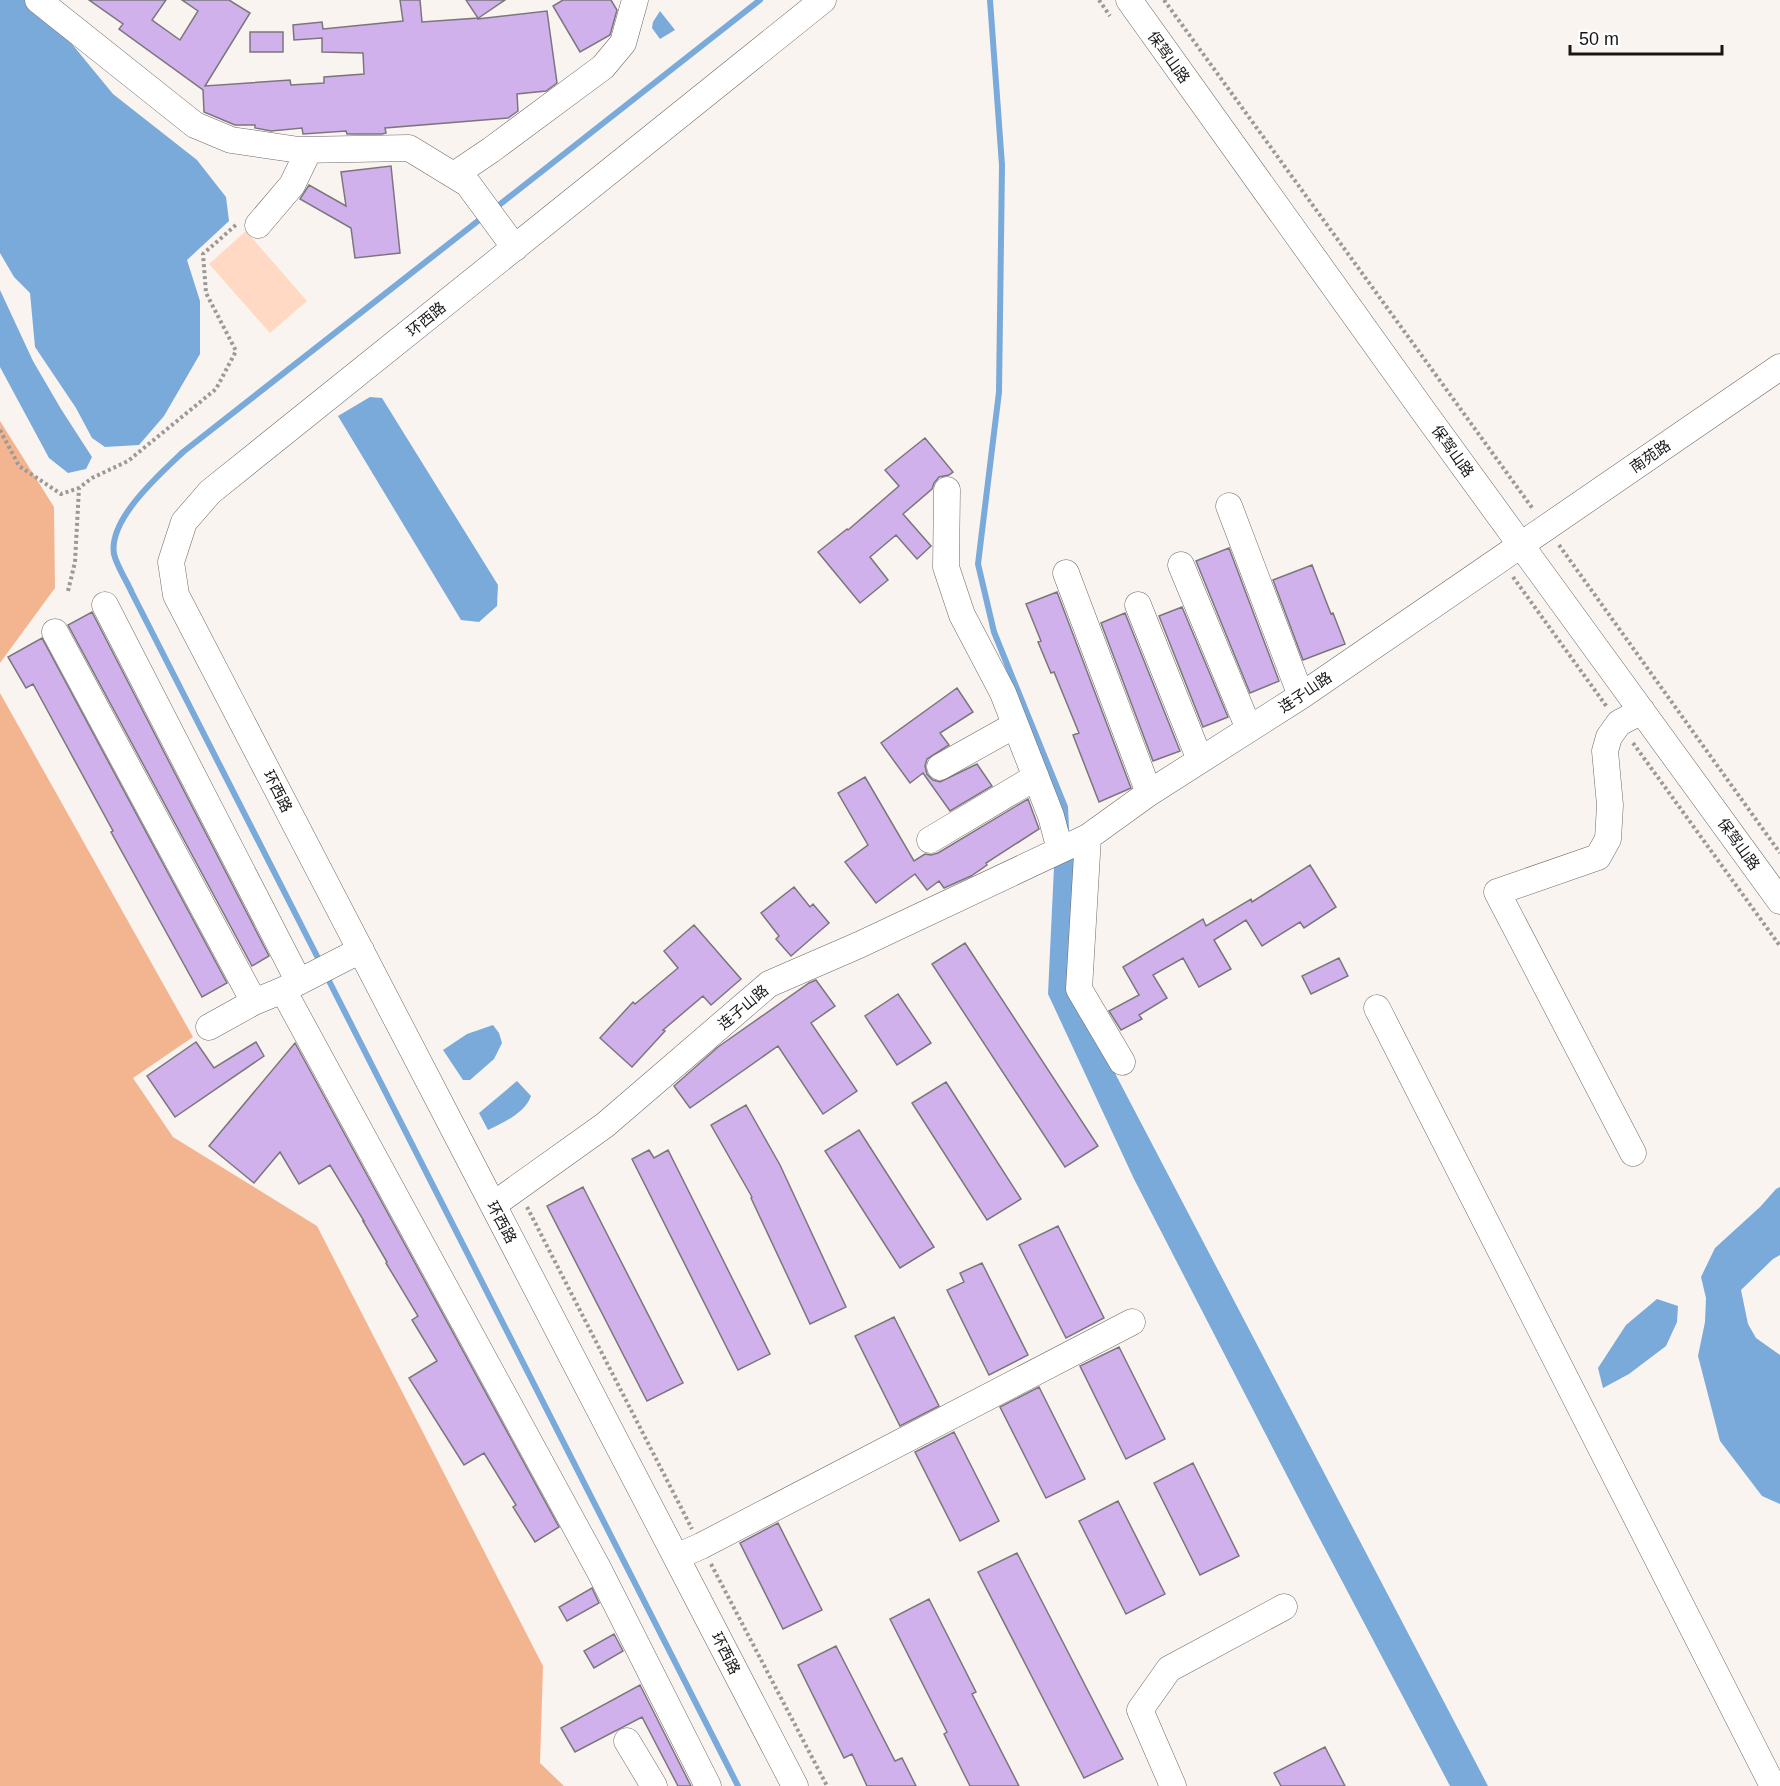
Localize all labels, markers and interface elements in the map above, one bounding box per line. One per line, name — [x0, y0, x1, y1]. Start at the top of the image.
scale bar — [1570, 18, 1722, 56]
street label: 保驾山路 — [1144, 28, 1194, 86]
text: 50 m — [1579, 29, 1619, 49]
street label: 环西路 — [403, 298, 449, 340]
street label: 保驾山路 — [1428, 422, 1478, 480]
street label: 南苑路 — [1627, 436, 1673, 476]
street label: 连子山路 — [1275, 668, 1335, 716]
street label: 环西路 — [260, 767, 296, 815]
street label: 保驾山路 — [1714, 815, 1764, 873]
street label: 连子山路 — [715, 981, 771, 1033]
street label: 环西路 — [484, 1198, 520, 1246]
street label: 环西路 — [708, 1629, 744, 1677]

